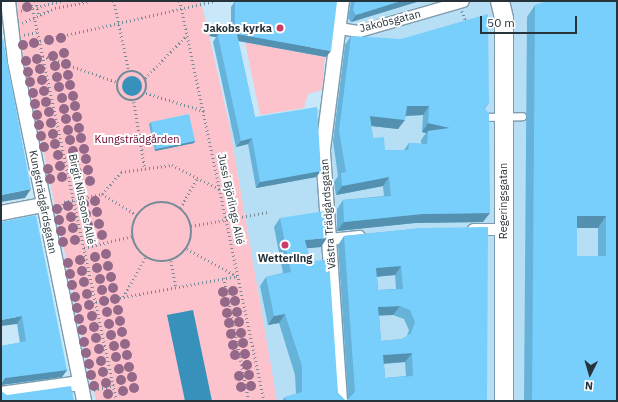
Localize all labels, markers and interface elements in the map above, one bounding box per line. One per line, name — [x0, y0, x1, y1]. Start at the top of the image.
street label: Jakobsgatan — [358, 7, 422, 35]
scale bar — [482, 8, 579, 34]
text: 50 m — [487, 15, 515, 30]
place label: Jakobs kyrka — [203, 21, 272, 35]
marker: Jakobs kyrka — [275, 23, 285, 33]
park label: Kungsträdgården — [95, 132, 179, 146]
street label: Kungsträdgårdsgatan — [26, 149, 60, 255]
street label: Birgit Nilssons Allé — [66, 152, 98, 246]
street label: Jussi Björlings Allé — [215, 152, 247, 246]
street label: Västra Trädgårdsgatan — [318, 158, 338, 270]
street label: Regeringsgatan — [496, 163, 510, 239]
marker: Wetterling — [280, 240, 290, 250]
place label: Wetterling — [258, 251, 312, 265]
north arrow — [570, 354, 610, 394]
text: N — [584, 379, 594, 393]

